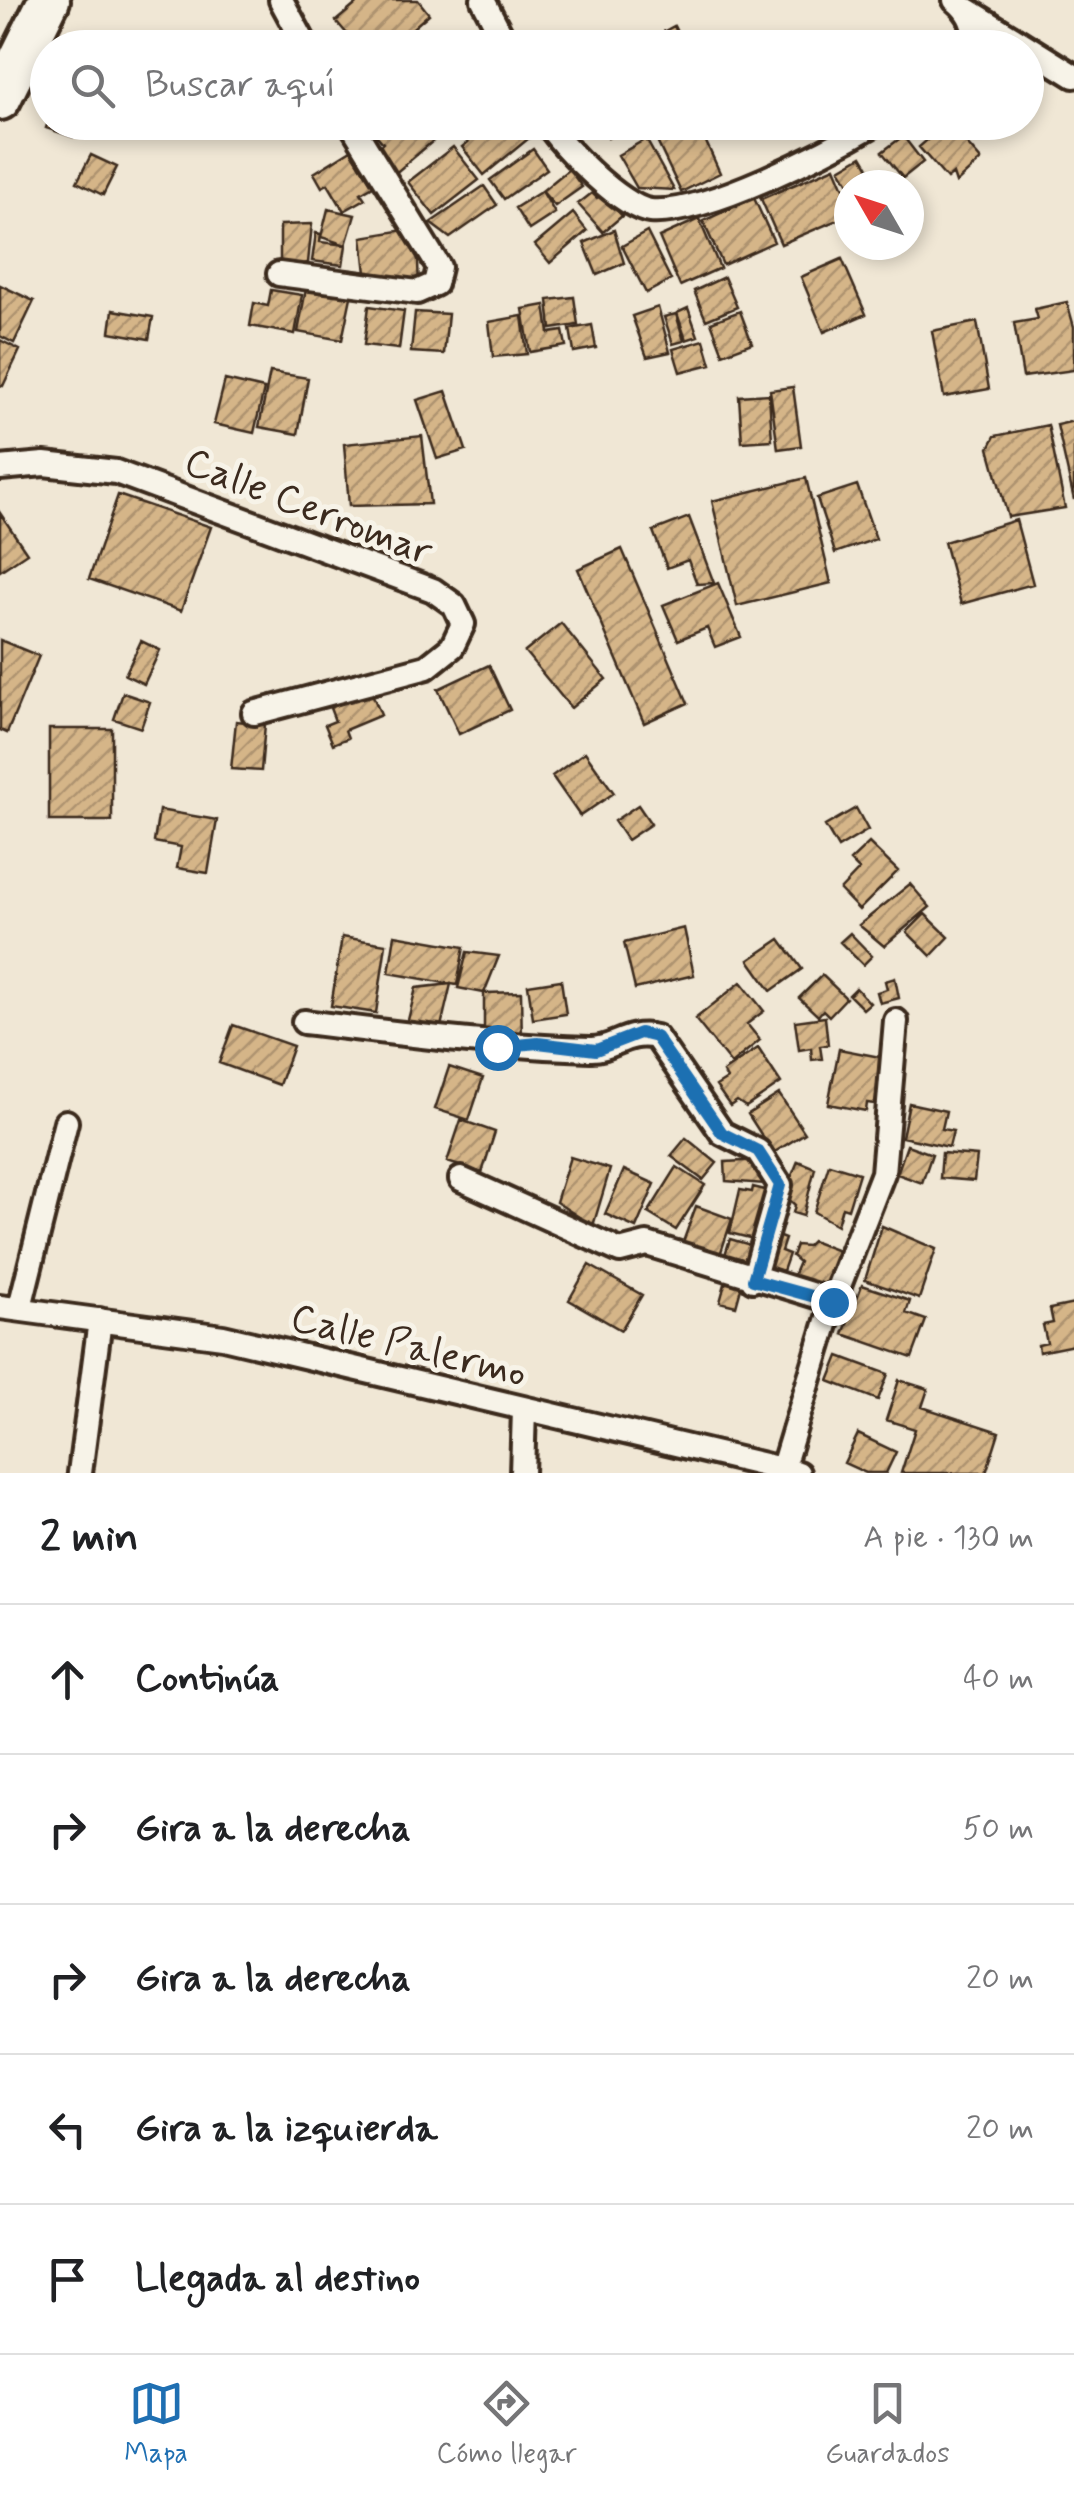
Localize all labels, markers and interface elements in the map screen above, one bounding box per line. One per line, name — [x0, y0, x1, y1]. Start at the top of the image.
search box — [30, 30, 1044, 140]
icon: search — [65, 58, 120, 113]
text: Buscar aquí — [145, 61, 336, 110]
north arrow — [834, 170, 924, 260]
street label: Calle Cerromar — [177, 437, 440, 579]
route start — [475, 1025, 521, 1071]
route end — [811, 1280, 857, 1326]
street label: Calle Palermo — [285, 1293, 531, 1401]
text: 2 min — [40, 1511, 139, 1566]
text: A pie · 130 m — [863, 1517, 1034, 1559]
icon: ahead — [40, 1652, 95, 1707]
text: Continúa — [135, 1655, 280, 1704]
text: 40 m — [963, 1658, 1034, 1700]
icon: right — [40, 1802, 95, 1857]
text: Gira a la derecha — [135, 1805, 411, 1854]
text: 50 m — [962, 1808, 1034, 1850]
icon: right — [40, 1952, 95, 2007]
text: Gira a la derecha — [135, 1955, 411, 2004]
text: 20 m — [966, 1958, 1034, 2000]
icon: left — [40, 2102, 95, 2157]
text: Gira a la izquierda — [135, 2105, 438, 2154]
text: 20 m — [966, 2108, 1034, 2150]
icon: arrive — [40, 2252, 95, 2307]
text: Llegada al destino — [135, 2255, 420, 2304]
tab: Mapa — [124, 2376, 188, 2473]
tab: Cómo llegar — [437, 2376, 577, 2473]
tab: Guardados — [825, 2376, 950, 2473]

